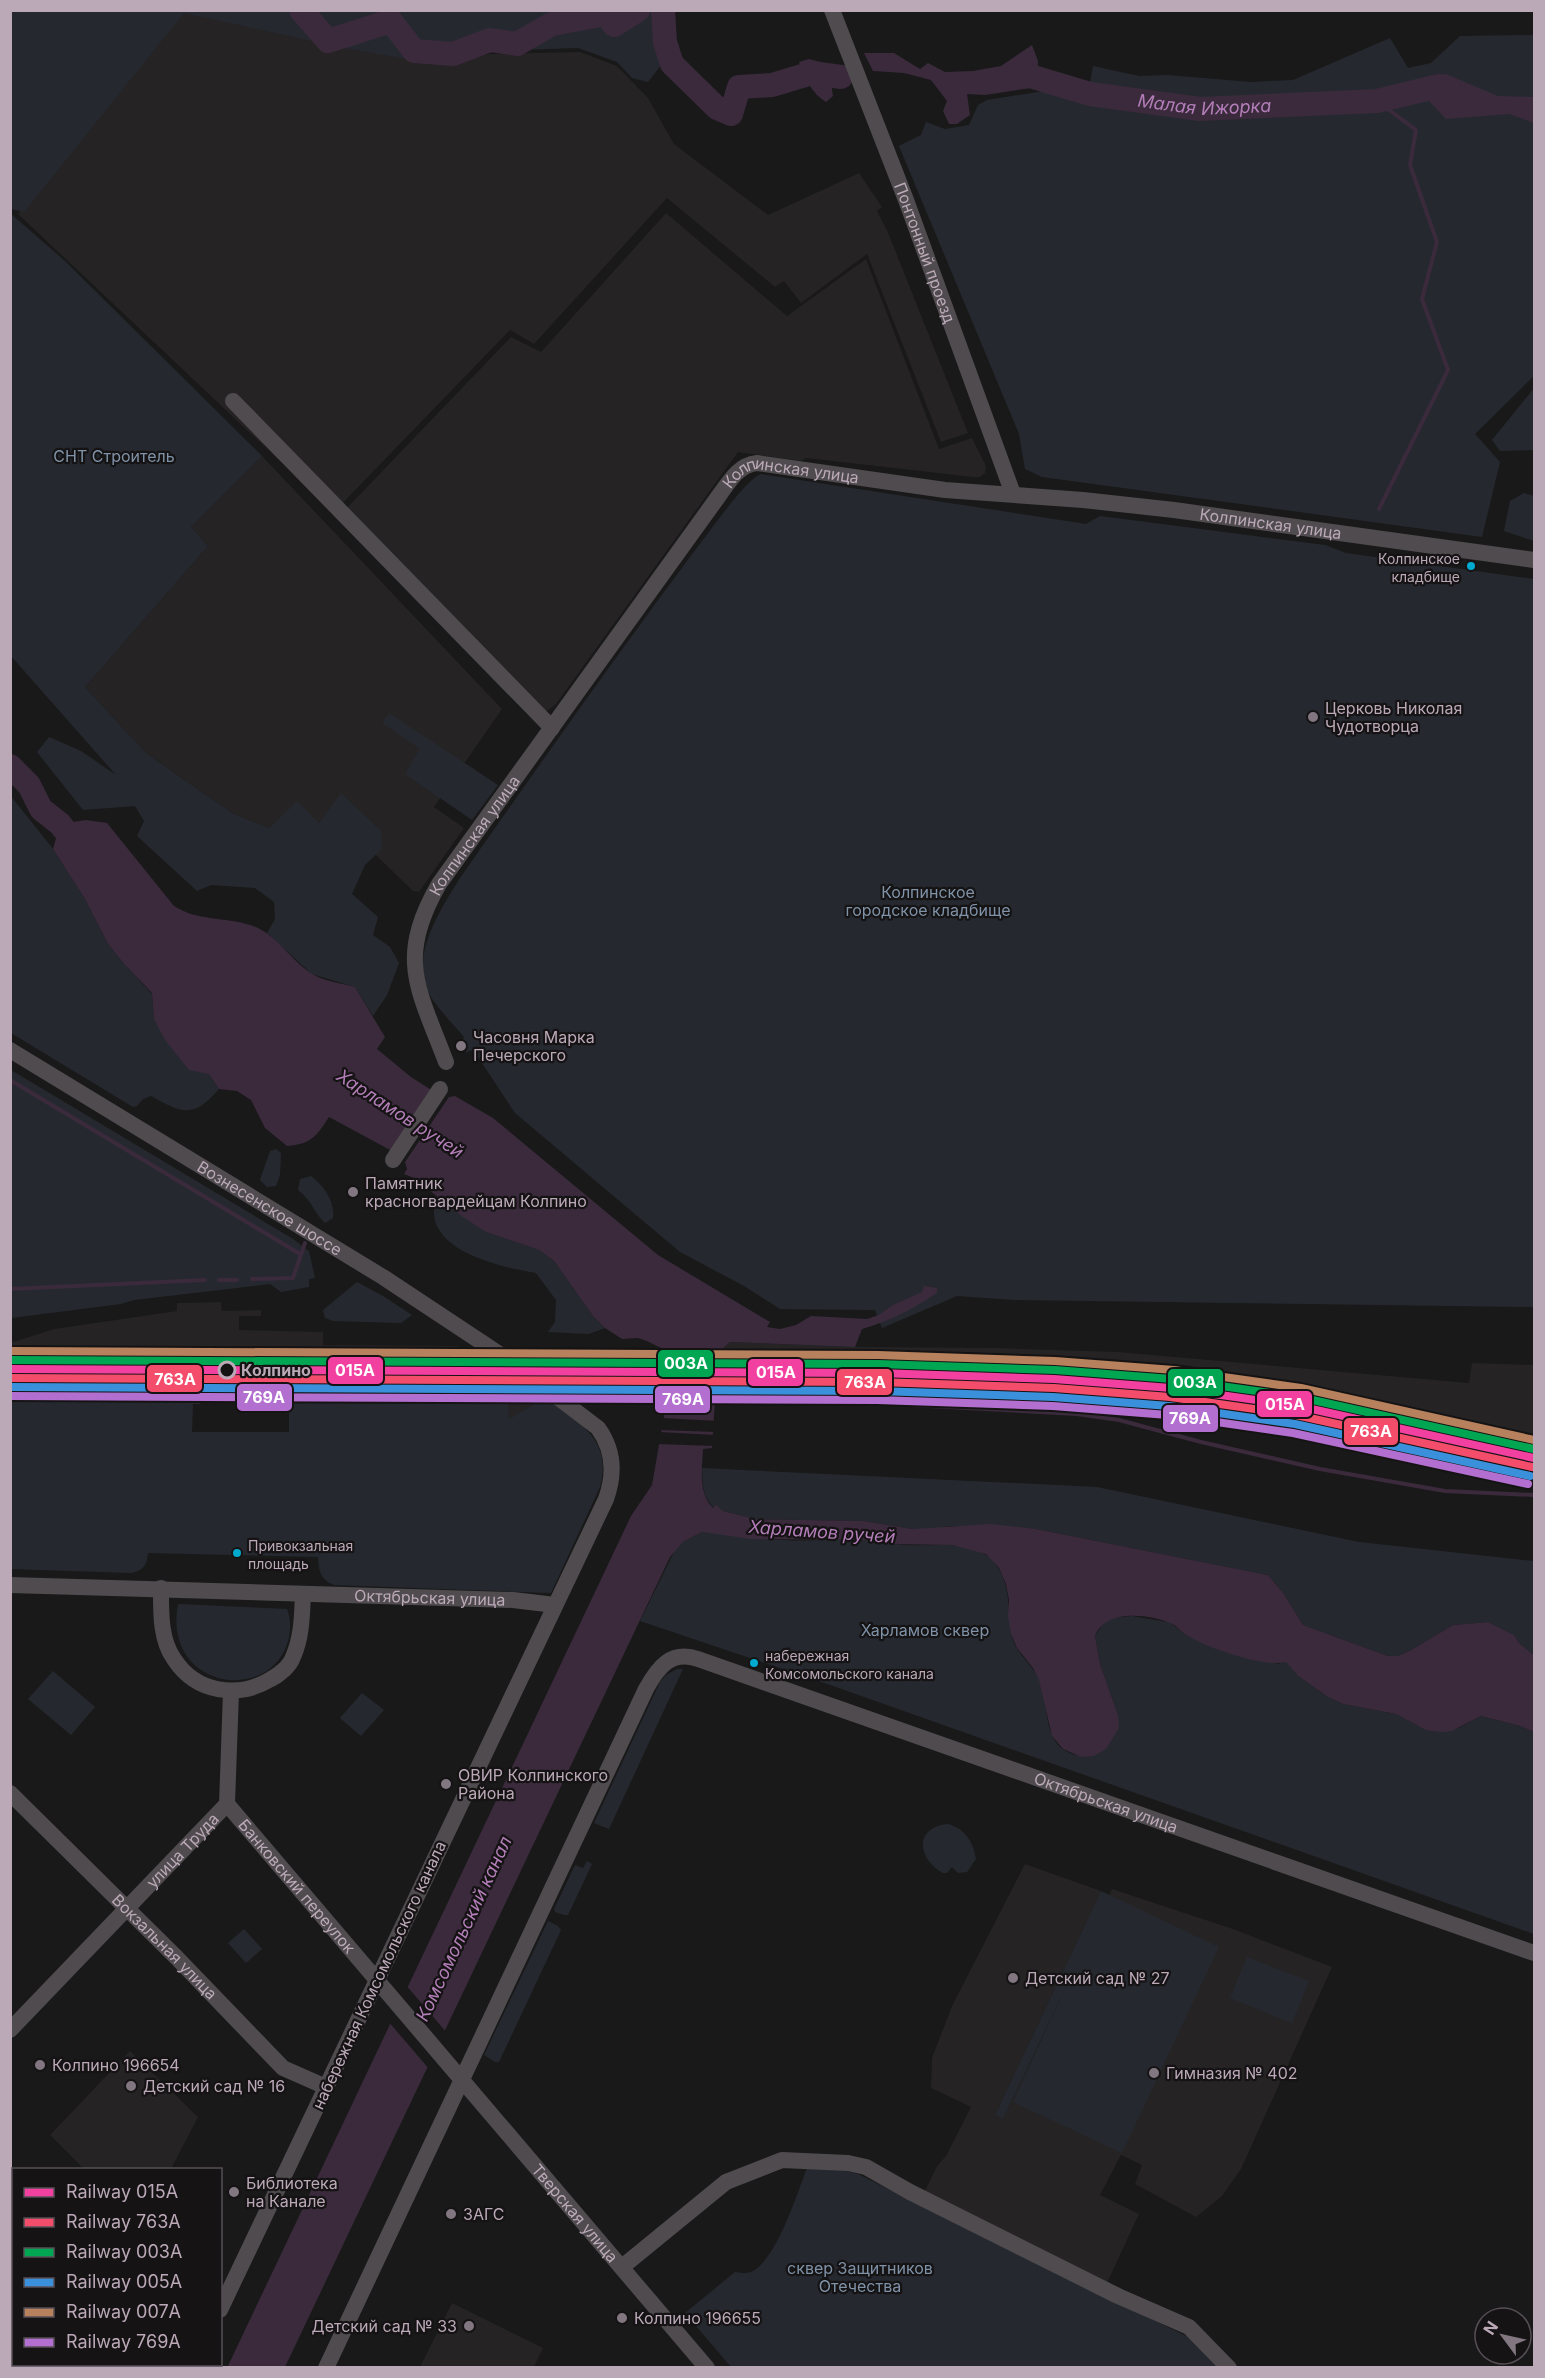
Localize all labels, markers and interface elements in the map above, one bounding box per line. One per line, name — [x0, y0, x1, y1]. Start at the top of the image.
water label: Малая Ижорка — [1136, 90, 1272, 119]
street label: Понтонный проезд — [890, 179, 960, 326]
park label: СНТ Строитель — [53, 446, 175, 466]
street label: Колпинская улица — [718, 453, 860, 492]
street label: Колпинская улица — [1199, 504, 1343, 543]
place label: Колпинское кладбище — [1378, 550, 1460, 585]
marker: Колпинское кладбище — [1465, 560, 1477, 572]
place label: Церковь Николая Чудотворца — [1325, 698, 1462, 736]
marker: Церковь Николая Чудотворца — [1306, 710, 1320, 724]
street label: Колпинская улица — [425, 771, 524, 899]
park label: Колпинское городское кладбище — [845, 882, 1011, 920]
place label: Часовня Марка Печерского — [473, 1027, 595, 1065]
marker: Часовня Марка Печерского — [454, 1039, 468, 1053]
water label: Харламов ручей — [332, 1064, 468, 1163]
street label: Вознесенское шоссе — [194, 1156, 346, 1260]
place label: Памятник красногвардейцам Колпино — [365, 1173, 587, 1211]
marker: Памятник красногвардейцам Колпино — [346, 1185, 360, 1199]
line badge: 003А — [657, 1349, 714, 1378]
text: 003А — [664, 1353, 708, 1373]
line badge: 015А — [327, 1356, 384, 1385]
line badge: 015А — [747, 1358, 804, 1387]
place label: Колпино — [241, 1360, 311, 1380]
text: 015А — [335, 1360, 375, 1380]
marker: Колпино — [218, 1361, 236, 1379]
text: 015А — [756, 1362, 796, 1382]
line badge: 763А — [146, 1364, 203, 1393]
line badge: 763А — [836, 1368, 893, 1396]
line badge: 003А — [1167, 1368, 1224, 1397]
text: 763А — [154, 1369, 196, 1389]
text: 763А — [844, 1372, 886, 1392]
text: 003А — [1173, 1372, 1217, 1392]
line badge: 769А — [236, 1383, 293, 1412]
line badge: 769А — [654, 1385, 711, 1414]
text: 769А — [243, 1387, 285, 1407]
text: 769А — [662, 1389, 704, 1409]
line badge: 015А — [1256, 1390, 1313, 1418]
text: 015А — [1265, 1394, 1305, 1414]
line badge: 769А — [1162, 1404, 1219, 1433]
text: 769А — [1169, 1408, 1211, 1428]
line badge: 763А — [1343, 1417, 1399, 1446]
text: 763А — [1350, 1421, 1392, 1441]
water label: Харламов ручей — [747, 1516, 896, 1547]
place label: Привокзальная площадь — [248, 1537, 353, 1572]
marker: Привокзальная площадь — [231, 1547, 243, 1559]
street label: Октябрьская улица — [354, 1585, 506, 1610]
park label: Харламов сквер — [861, 1620, 989, 1640]
place label: набережная Комсомольского канала — [765, 1647, 934, 1682]
marker: набережная Комсомольского канала — [748, 1657, 760, 1669]
place label: ОВИР Колпинского Района — [458, 1765, 608, 1803]
street label: Октябрьская улица — [1031, 1768, 1181, 1837]
marker: ОВИР Колпинского Района — [439, 1777, 453, 1791]
street label: улица Труда — [142, 1809, 223, 1892]
street label: Банковский переулок — [234, 1815, 360, 1958]
water label: Комсомольский канал — [411, 1833, 516, 2025]
street label: набережная Комсомольского канала — [308, 1838, 450, 2112]
street label: Вокзальная улица — [108, 1890, 221, 2004]
place label: Детский сад № 27 — [1025, 1968, 1169, 1988]
marker: Детский сад № 27 — [1006, 1971, 1020, 1985]
place label: Колпино 196654 — [52, 2055, 180, 2075]
marker: Колпино 196654 — [33, 2058, 47, 2072]
place label: Гимназия № 402 — [1166, 2063, 1297, 2083]
marker: Гимназия № 402 — [1147, 2066, 1161, 2080]
place label: Детский сад № 16 — [143, 2076, 285, 2096]
marker: Детский сад № 16 — [124, 2079, 138, 2093]
street label: Тверская улица — [527, 2160, 623, 2266]
legend — [12, 2168, 222, 2366]
place label: Библиотека на Канале — [246, 2173, 338, 2211]
text: Railway 015А — [66, 2181, 178, 2202]
marker: Библиотека на Канале — [227, 2185, 241, 2199]
place label: ЗАГС — [463, 2204, 504, 2224]
marker: ЗАГС — [444, 2207, 458, 2221]
text: Railway 763А — [66, 2211, 181, 2232]
text: Railway 003А — [66, 2241, 182, 2262]
park label: сквер Защитников Отечества — [787, 2258, 933, 2296]
text: Railway 005А — [66, 2271, 182, 2292]
text: Railway 007А — [66, 2301, 181, 2322]
north arrow — [1473, 2306, 1533, 2366]
place label: Колпино 196655 — [634, 2308, 761, 2328]
marker: Колпино 196655 — [615, 2311, 629, 2325]
place label: Детский сад № 33 — [312, 2316, 457, 2336]
text: N — [1479, 2317, 1502, 2338]
marker: Детский сад № 33 — [462, 2319, 476, 2333]
text: Railway 769А — [66, 2331, 181, 2352]

